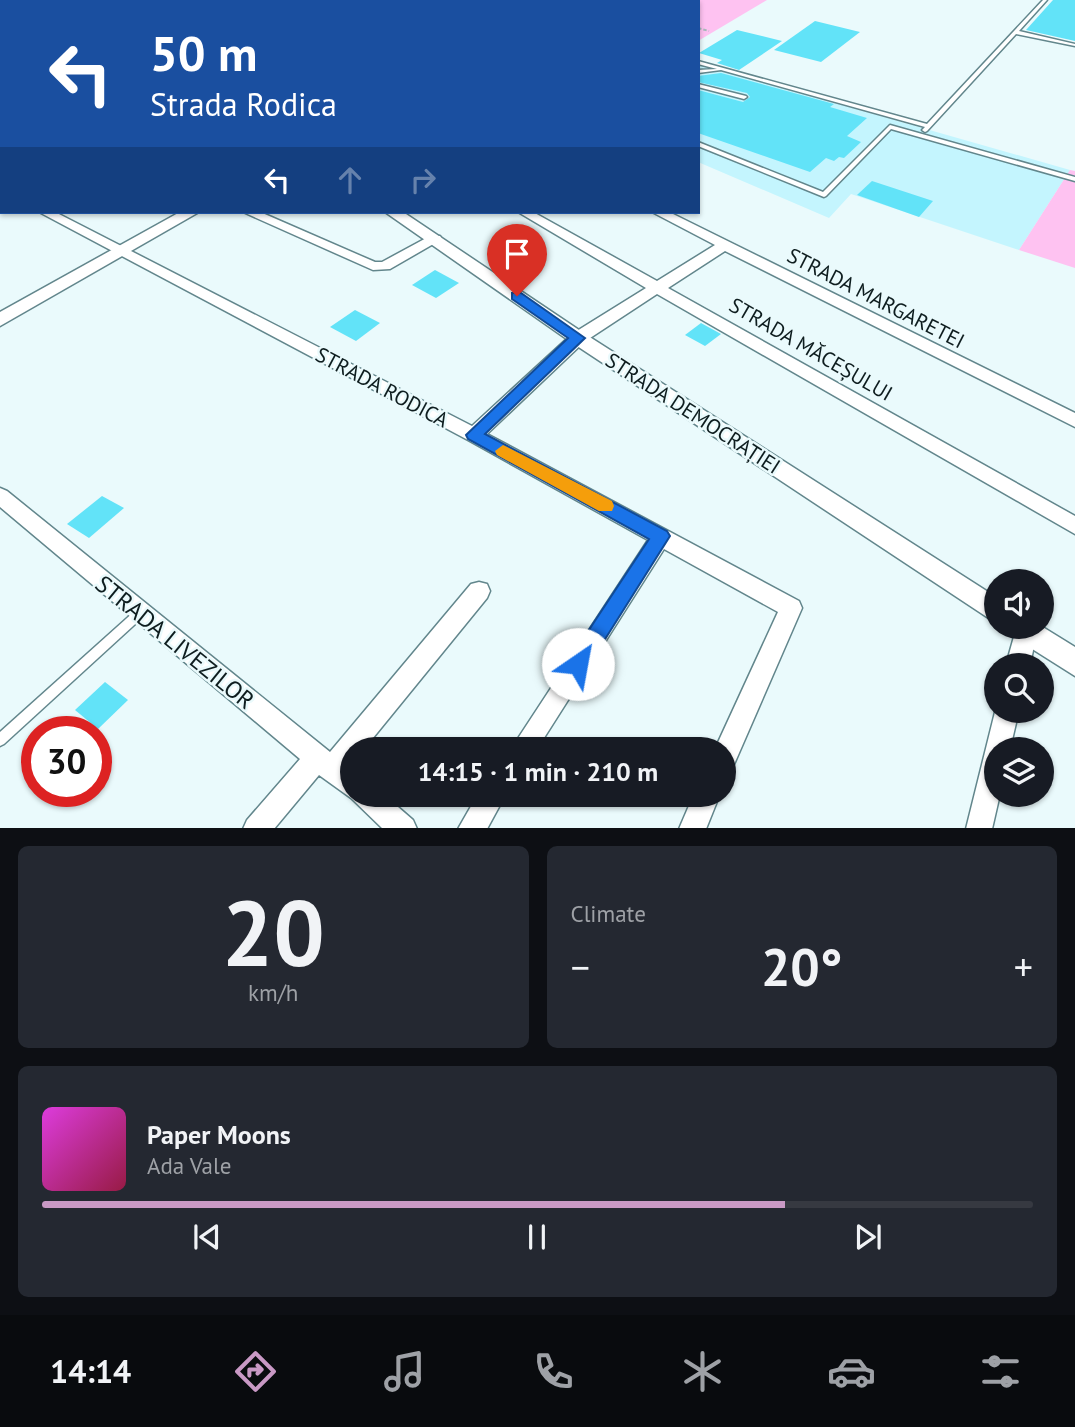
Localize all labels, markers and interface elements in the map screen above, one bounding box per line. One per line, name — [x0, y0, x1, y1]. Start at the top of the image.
text: 50 m — [150, 21, 257, 85]
icon: left — [35, 28, 126, 119]
text: Strada Rodica — [150, 83, 337, 125]
icon: left — [258, 161, 296, 199]
icon: ahead — [331, 161, 369, 199]
icon: right — [404, 161, 442, 199]
pin — [487, 224, 547, 296]
icon: arrive — [498, 235, 536, 273]
street label: STRADA MARGARETEI — [783, 242, 969, 354]
street label: STRADA MĂCEȘULUI — [724, 291, 898, 407]
street label: STRADA RODICA — [311, 341, 454, 434]
street label: STRADA DEMOCRAȚIEI — [600, 346, 786, 480]
street label: STRADA LIVEZILOR — [89, 568, 261, 716]
map controls — [984, 569, 1054, 807]
button: sound — [984, 569, 1054, 639]
position arrow — [541, 627, 615, 701]
button: search — [984, 653, 1054, 723]
speed limit sign: 30 — [21, 716, 112, 807]
button: layers — [984, 737, 1054, 807]
text: 14:15 · 1 min · 210 m — [418, 755, 658, 788]
text: 20 — [222, 873, 325, 991]
text: Climate — [571, 899, 646, 928]
text: 20° — [761, 933, 843, 1000]
text: − — [571, 942, 590, 991]
text: + — [1014, 942, 1033, 991]
text: km/h — [248, 978, 298, 1007]
text: Paper Moons — [147, 1118, 291, 1151]
text: Ada Vale — [147, 1151, 231, 1180]
icon: previous — [188, 1218, 226, 1256]
icon: pause — [518, 1218, 556, 1256]
icon: next — [849, 1218, 887, 1256]
icon: directions — [231, 1347, 280, 1396]
icon: music — [380, 1347, 429, 1396]
icon: phone — [529, 1347, 578, 1396]
icon: climate — [678, 1347, 727, 1396]
icon: car — [827, 1347, 876, 1396]
icon: filters — [976, 1347, 1025, 1396]
text: 14:14 — [50, 1350, 131, 1392]

